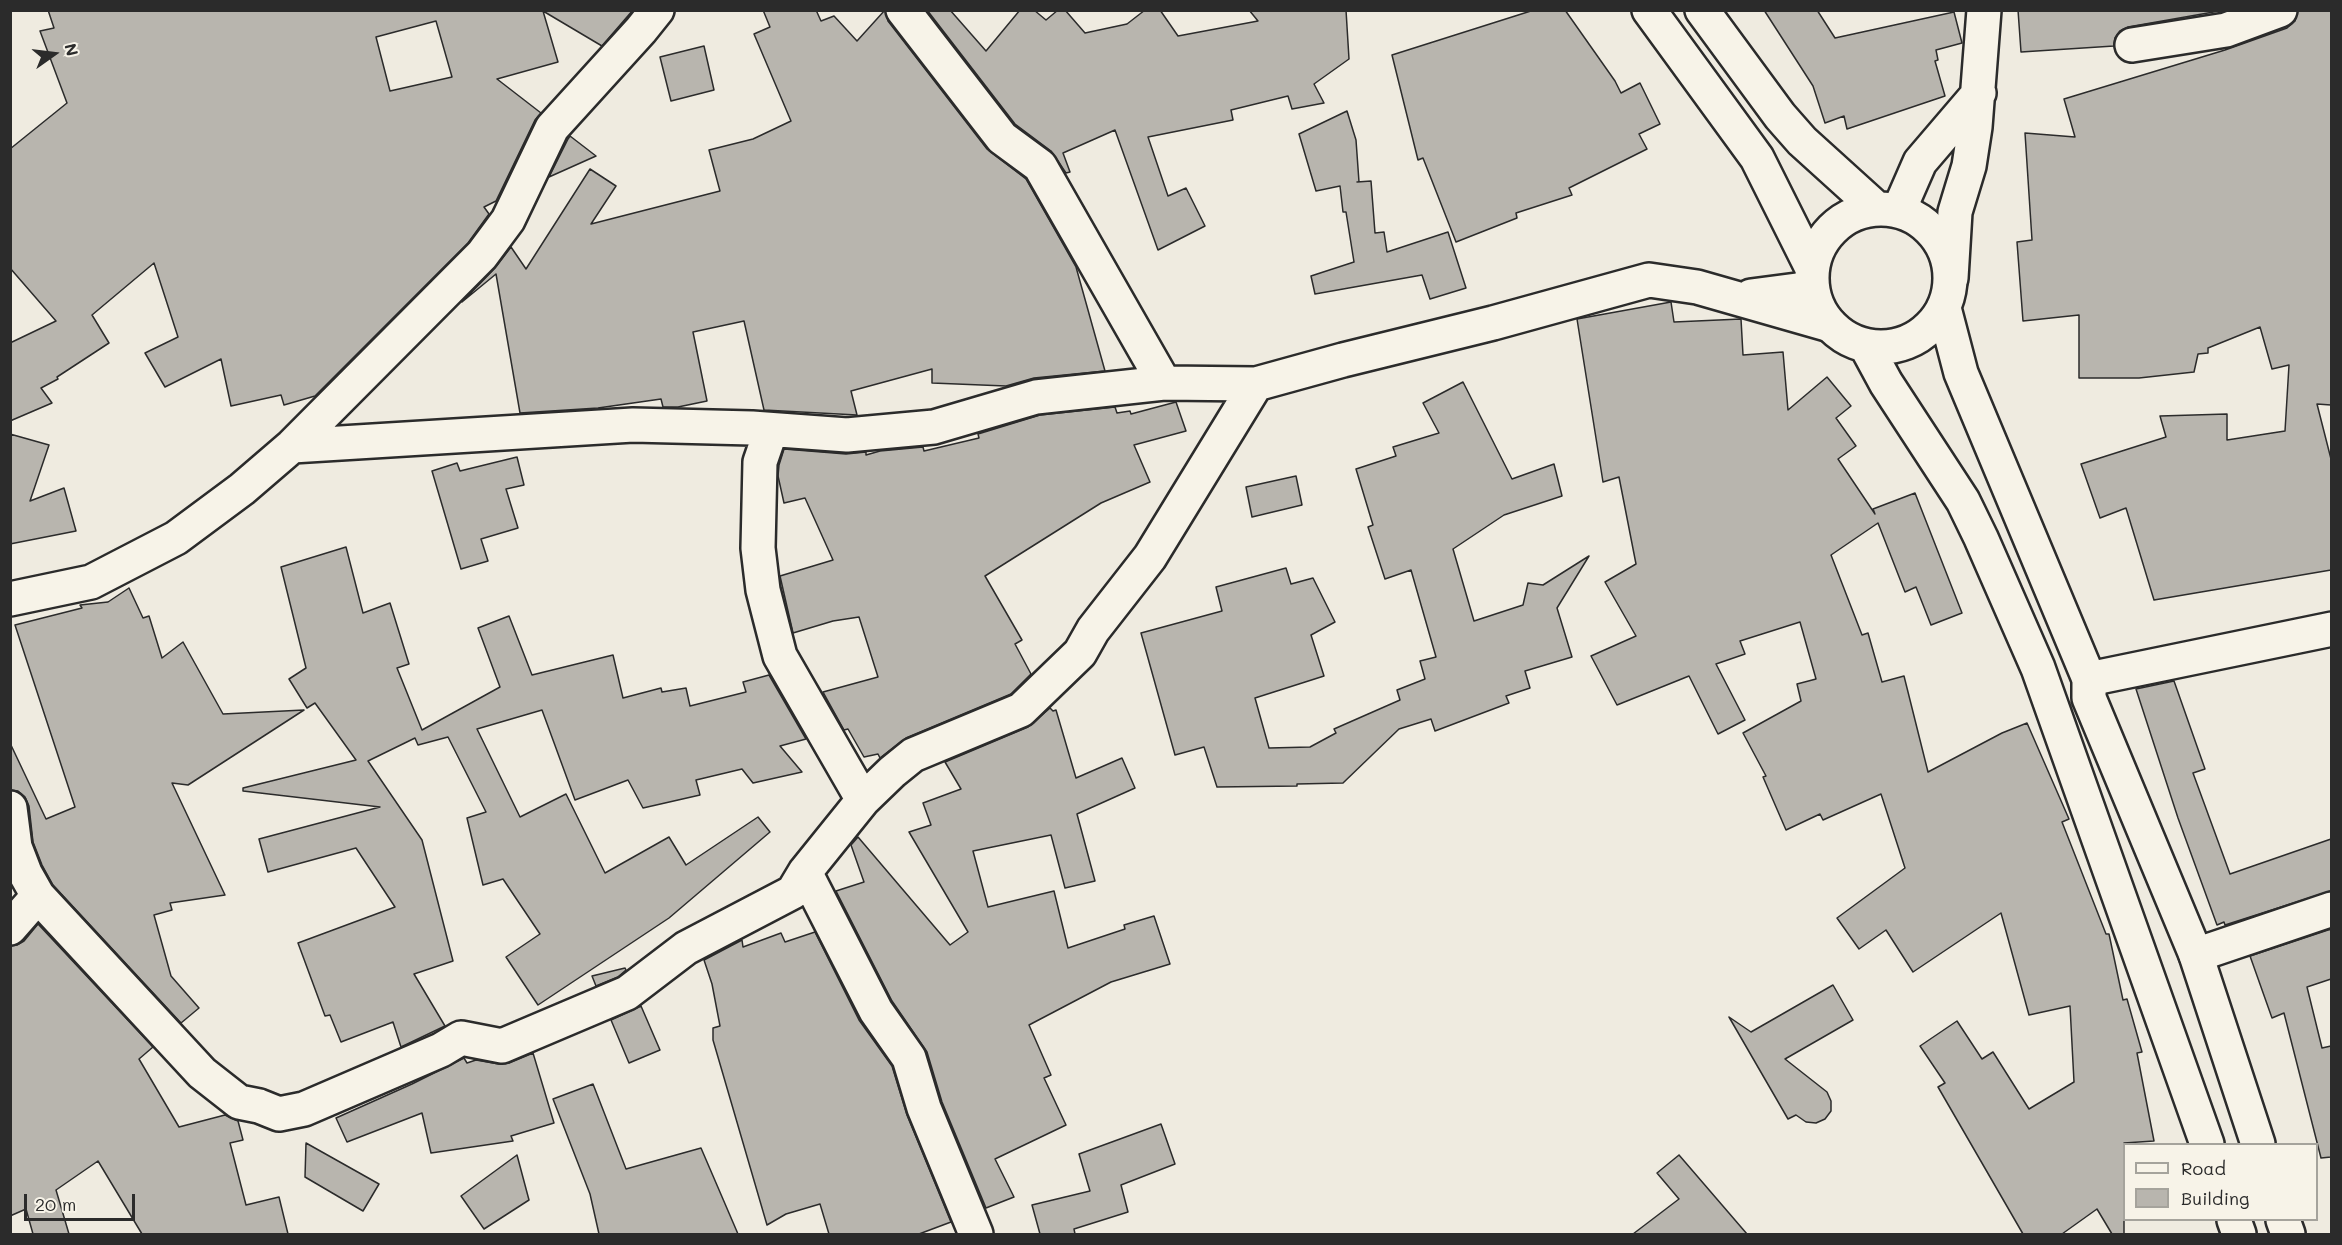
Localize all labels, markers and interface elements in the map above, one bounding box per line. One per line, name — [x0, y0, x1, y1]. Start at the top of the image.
north arrow — [24, 24, 84, 84]
text: N — [60, 41, 84, 58]
legend — [2123, 1143, 2318, 1221]
text: Road — [2181, 1156, 2226, 1180]
scale bar — [27, 1182, 138, 1220]
text: Building — [2181, 1186, 2249, 1210]
text: 20 m — [35, 1192, 76, 1216]

